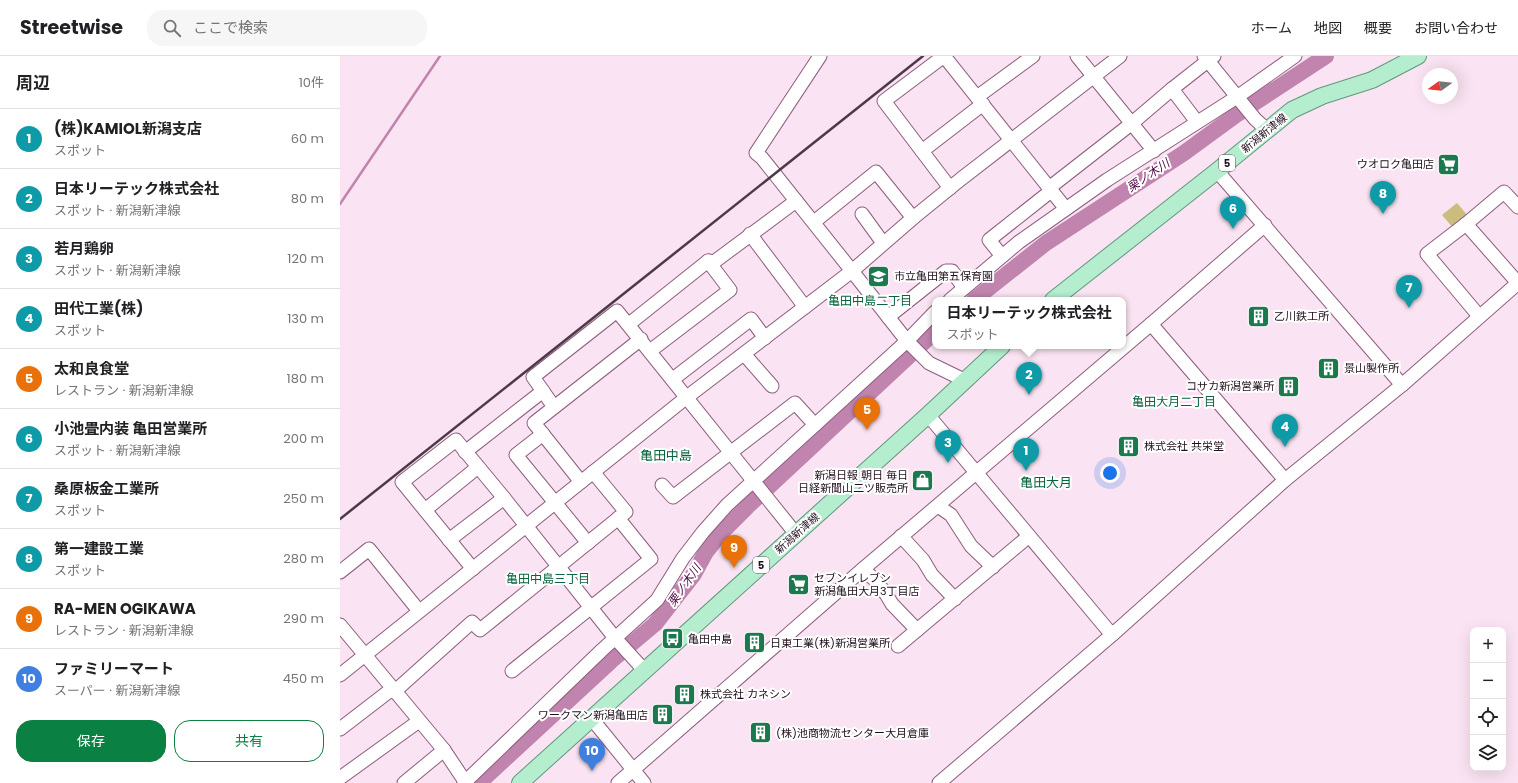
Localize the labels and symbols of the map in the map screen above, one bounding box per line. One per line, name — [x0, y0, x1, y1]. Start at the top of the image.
north arrow — [1422, 68, 1458, 104]
street label: 新潟新津線 — [1238, 109, 1290, 157]
supermarket icon: ウオロク亀田店 — [1436, 151, 1462, 177]
water label: 栗ノ木川 — [1123, 153, 1174, 195]
road number: 5 — [1219, 155, 1235, 171]
place label: ウオロク亀田店 — [1357, 156, 1434, 172]
pin: 8 — [1370, 181, 1396, 214]
pin: 6 — [1220, 196, 1246, 229]
school or university icon: 市立亀田第五保育園 — [866, 263, 892, 289]
place label: 市立亀田第五保育園 — [894, 268, 993, 284]
pin: 7 — [1396, 275, 1422, 308]
district label: 亀田中島二丁目 — [828, 292, 912, 309]
building icon: 乙川鉄工所 — [1245, 303, 1271, 329]
place label: 乙川鉄工所 — [1274, 308, 1330, 324]
building icon: 景山製作所 — [1315, 355, 1341, 381]
place label: 景山製作所 — [1344, 360, 1400, 376]
pin: 2 — [1016, 362, 1042, 395]
building icon: コサカ新潟営業所 — [1276, 373, 1302, 399]
place label: コサカ新潟営業所 — [1186, 378, 1275, 394]
district label: 亀田大月二丁目 — [1132, 393, 1216, 410]
pin: 5 — [854, 397, 880, 430]
pin: 4 — [1272, 414, 1298, 447]
pin: 3 — [935, 430, 961, 463]
building icon: 株式会社 共栄堂 — [1115, 433, 1141, 459]
pin: 1 — [1013, 438, 1039, 471]
place label: 株式会社 共栄堂 — [1144, 438, 1224, 454]
district label: 亀田中島 — [640, 446, 692, 465]
your location — [1100, 463, 1120, 483]
place label: 新潟日報 朝日 毎日 日経新聞山二ツ販売所 — [798, 467, 909, 496]
shop icon: 新潟日報 朝日 毎日 日経新聞山二ツ販売所 — [910, 468, 936, 494]
district label: 亀田大月 — [1020, 473, 1072, 492]
street label: 新潟新津線 — [771, 509, 823, 557]
pin: 9 — [721, 535, 747, 568]
road number: 5 — [753, 557, 769, 573]
water label: 栗ノ木川 — [663, 559, 706, 610]
district label: 亀田中島三丁目 — [506, 570, 590, 587]
place label: セブンイレブン 新潟亀田大月3丁目店 — [814, 570, 919, 599]
supermarket icon: セブンイレブン 新潟亀田大月3丁目店 — [786, 571, 812, 597]
bus stop icon: 亀田中島 — [659, 626, 685, 652]
building icon: 日東工業(株)新潟営業所 — [741, 630, 767, 656]
place label: 亀田中島 — [688, 631, 732, 647]
place label: 日東工業(株)新潟営業所 — [770, 635, 891, 651]
building icon: 株式会社 カネシン — [672, 681, 698, 707]
place label: 株式会社 カネシン — [700, 686, 791, 702]
building icon: ワークマン新潟亀田店 — [650, 702, 676, 728]
place label: ワークマン新潟亀田店 — [538, 707, 648, 723]
building icon: (株)池商物流センター大月倉庫 — [748, 720, 774, 746]
place label: (株)池商物流センター大月倉庫 — [776, 725, 929, 741]
pin: 10 — [579, 738, 605, 771]

